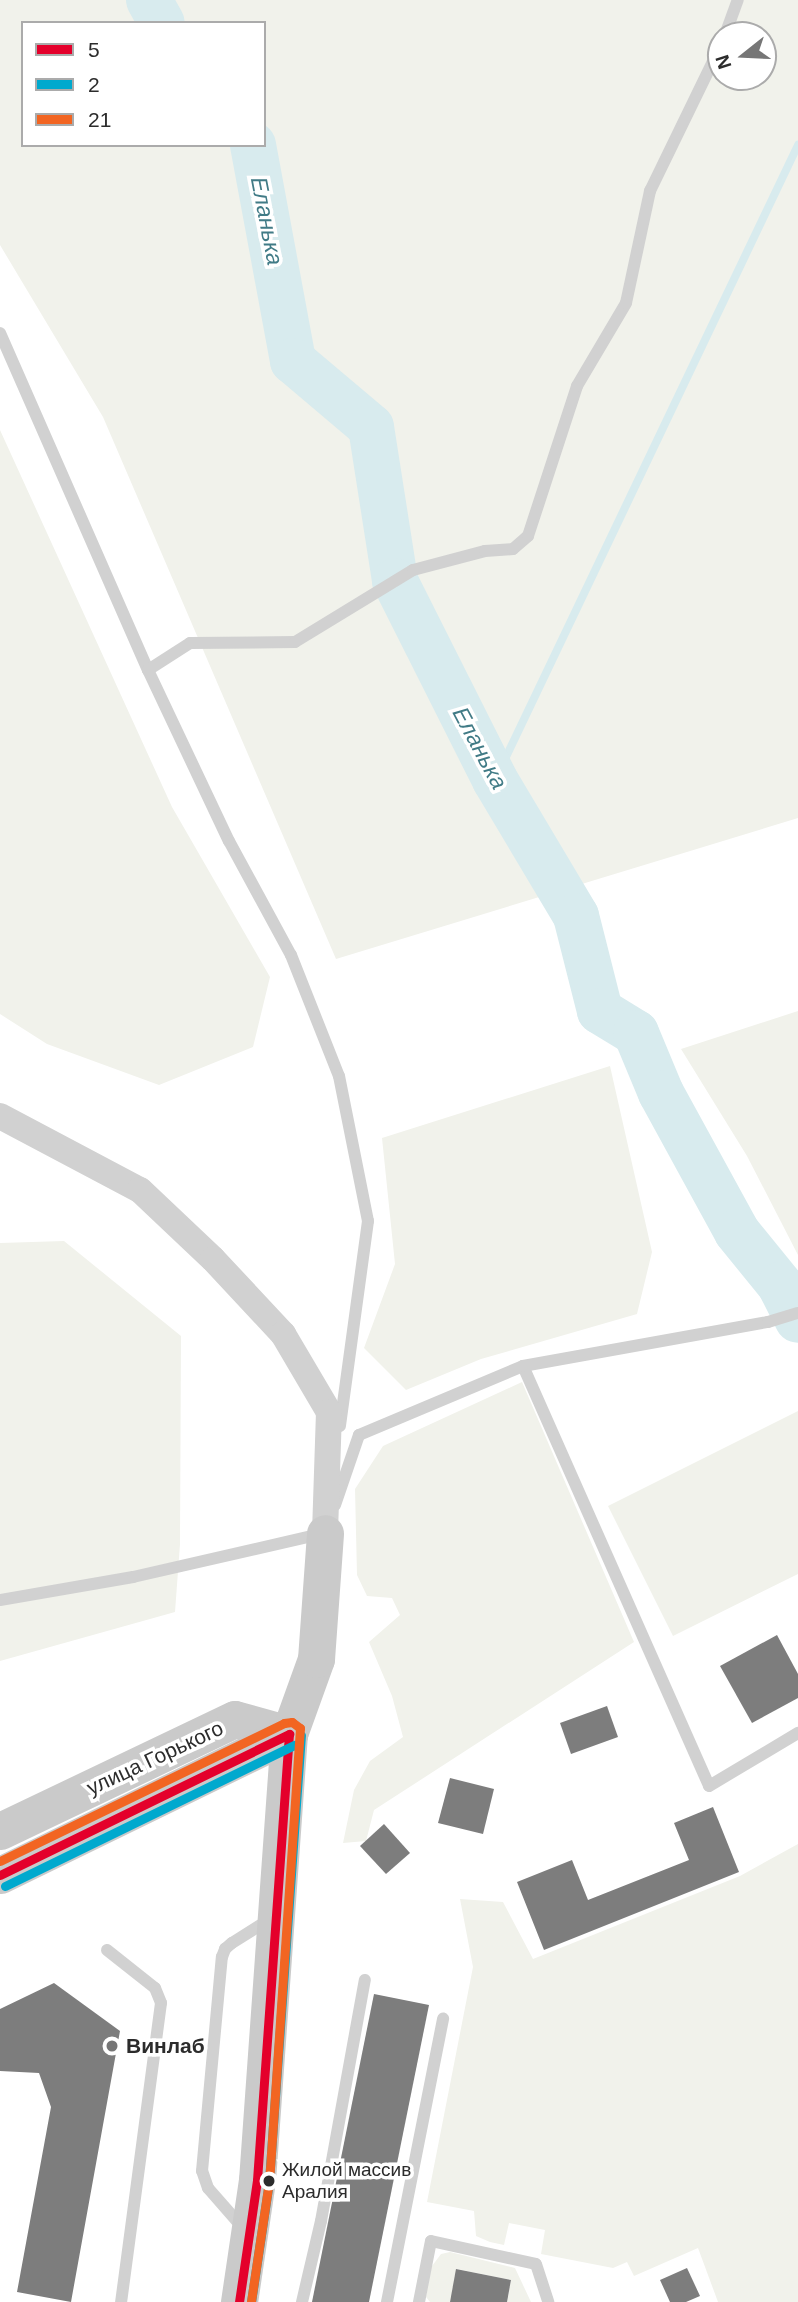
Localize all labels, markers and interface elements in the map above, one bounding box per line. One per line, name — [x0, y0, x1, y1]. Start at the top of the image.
legend — [21, 21, 266, 147]
north arrow — [707, 21, 777, 91]
text: 5 — [88, 38, 100, 61]
text: N — [711, 52, 736, 72]
text: 2 — [88, 73, 100, 96]
text: 21 — [88, 108, 111, 131]
water label: Еланька — [245, 174, 289, 268]
water label: Еланька — [447, 702, 513, 794]
street label: улица Горького — [83, 1715, 227, 1801]
place label: Винлаб — [126, 2033, 205, 2059]
marker: Винлаб — [104, 2038, 120, 2054]
place label: Жилой массив Аралия — [282, 2159, 411, 2203]
marker: Жилой массив Аралия — [262, 2174, 276, 2188]

